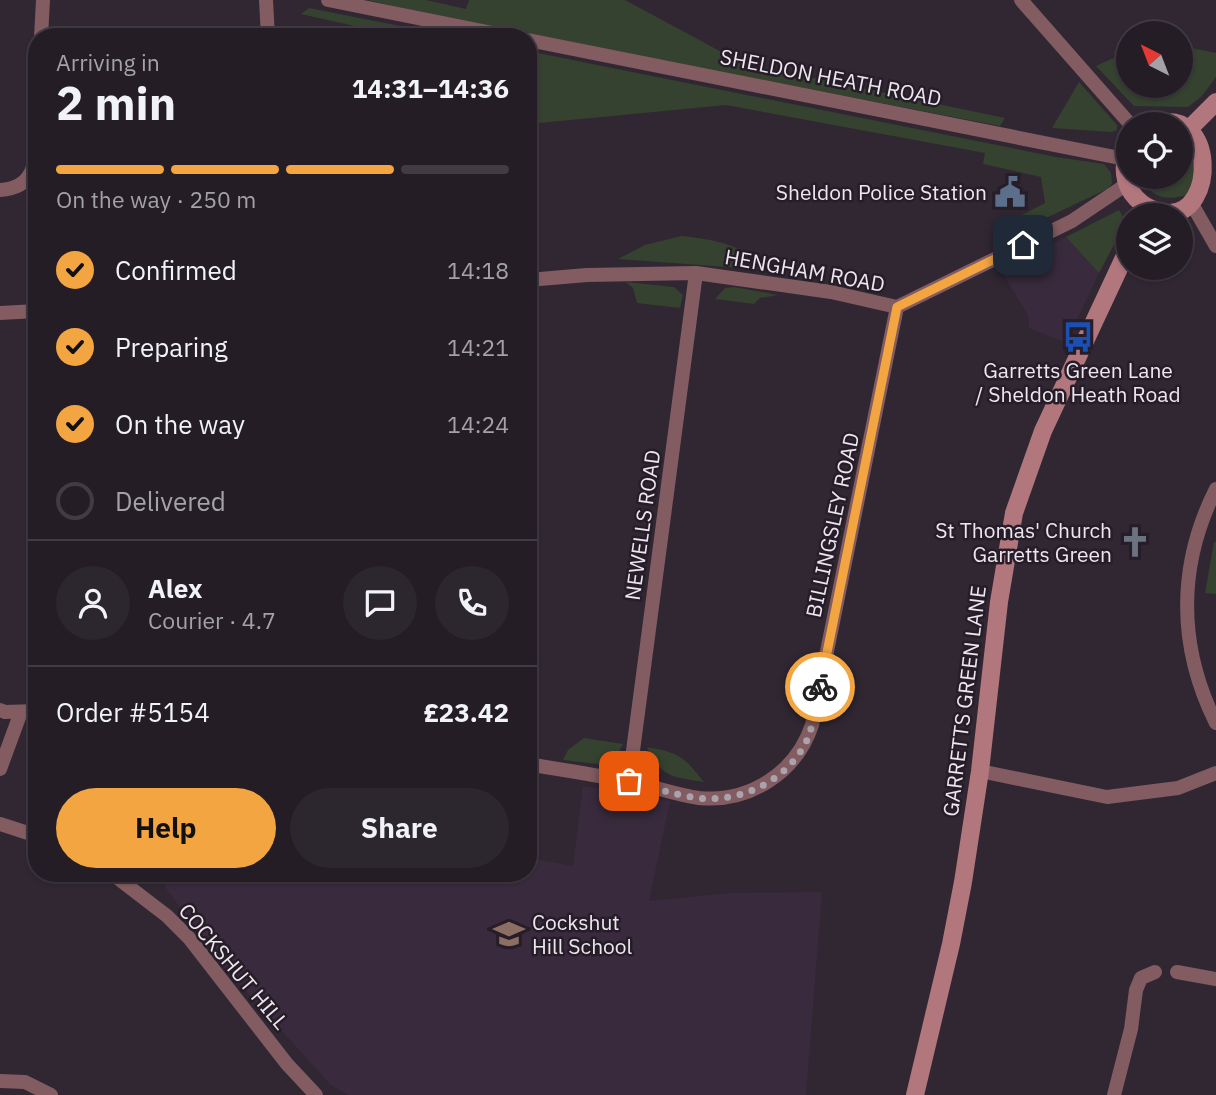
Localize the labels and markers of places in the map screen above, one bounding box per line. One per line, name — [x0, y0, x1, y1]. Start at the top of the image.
public building icon: Sheldon Police Station — [993, 175, 1027, 209]
place label: Sheldon Police Station — [776, 178, 987, 206]
pin — [993, 215, 1053, 275]
bus stop icon: Garretts Green Lane / Sheldon Heath Road — [1061, 320, 1095, 354]
place label: Garretts Green Lane / Sheldon Heath Road — [975, 356, 1181, 408]
place label: St Thomas' Church Garretts Green — [935, 516, 1112, 568]
church icon: St Thomas' Church Garretts Green — [1118, 525, 1152, 559]
pin — [599, 751, 659, 811]
place label: Cockshut Hill School — [532, 908, 633, 960]
school or university icon: Cockshut Hill School — [492, 917, 526, 951]

